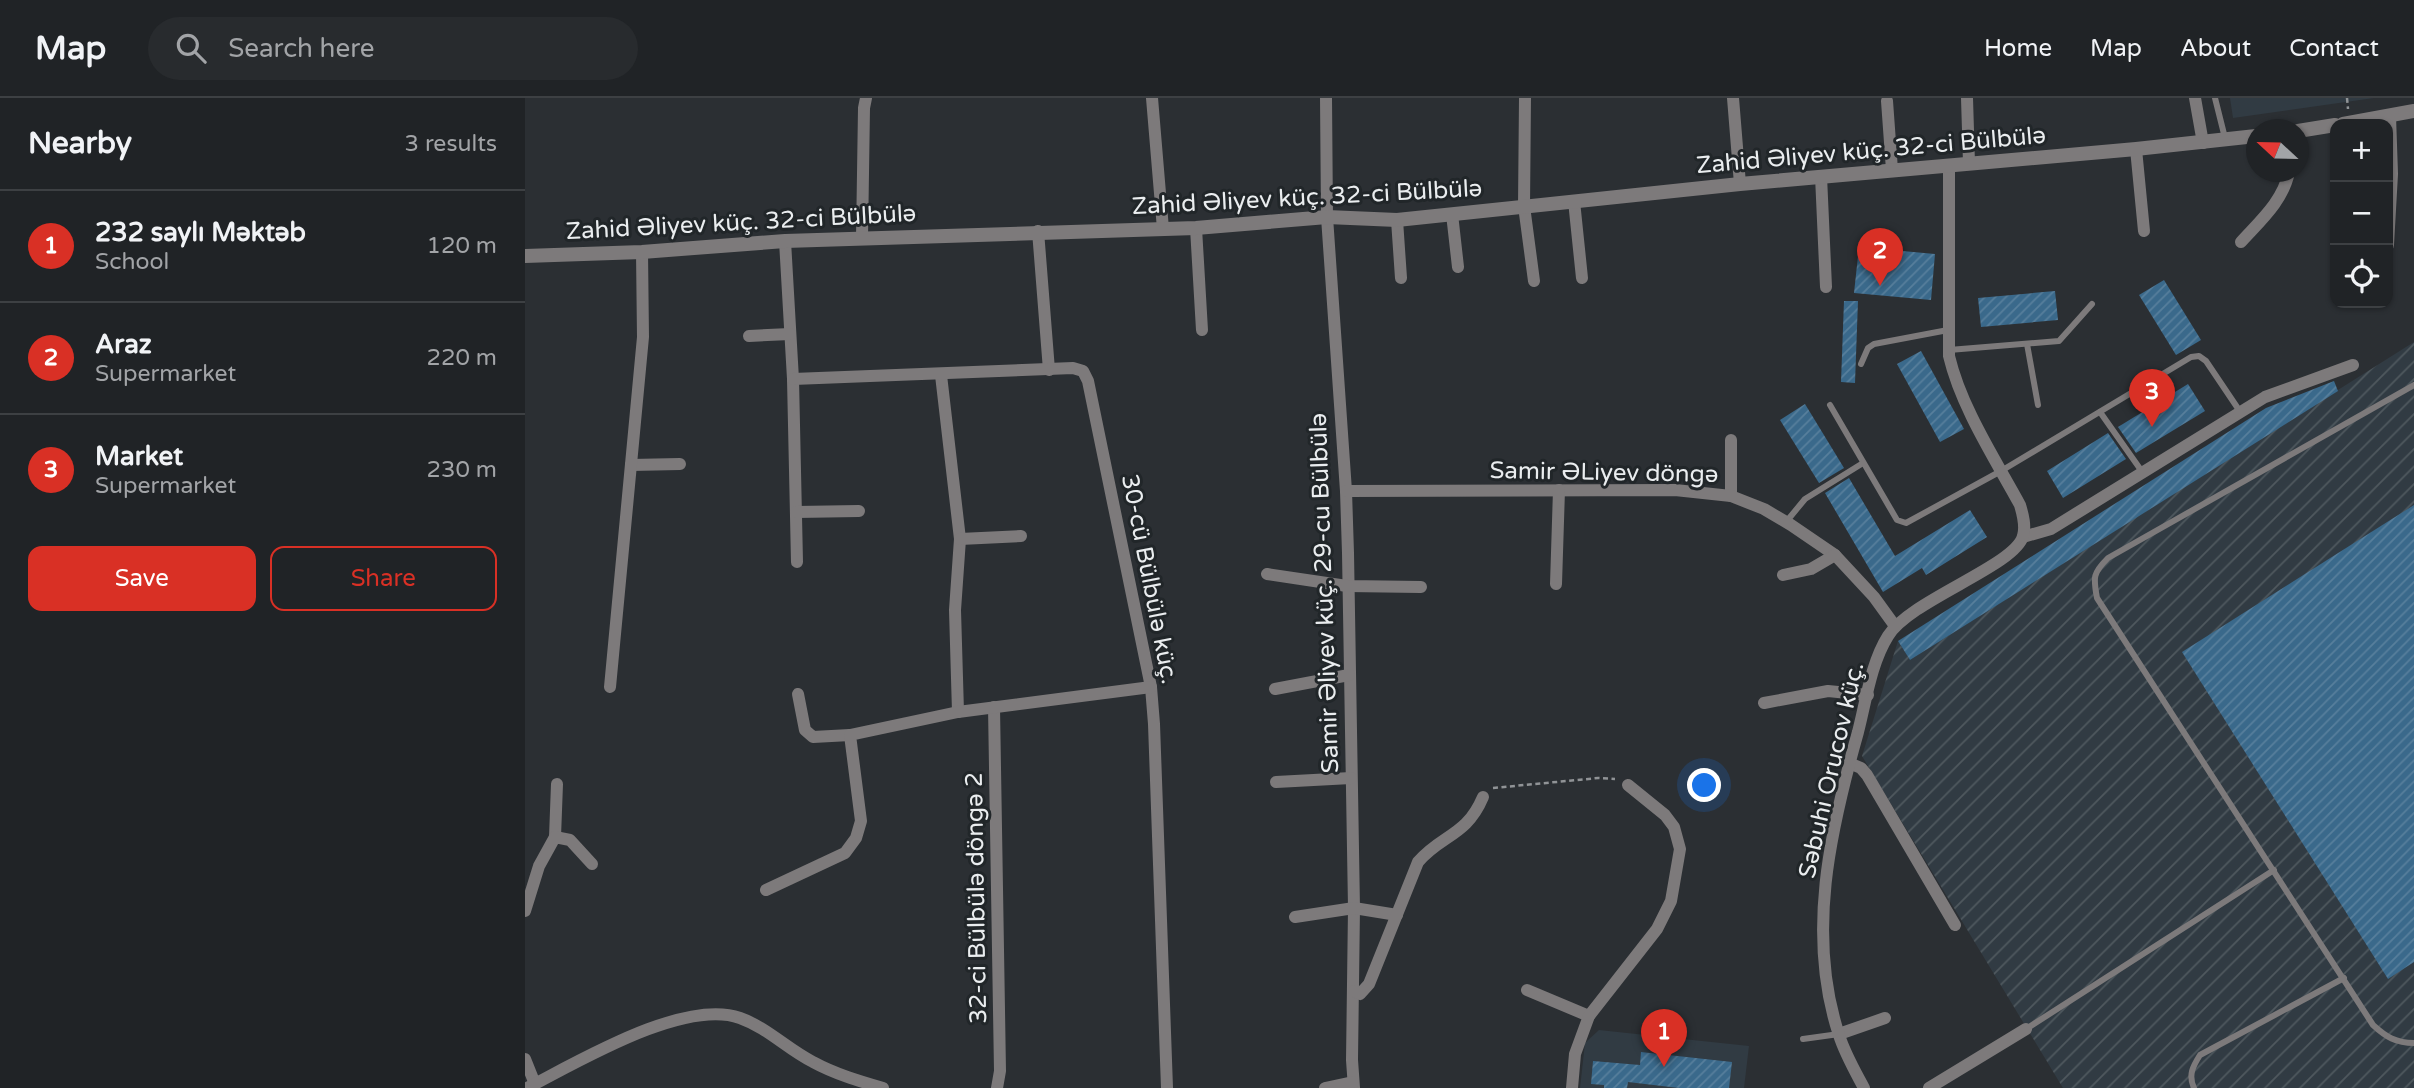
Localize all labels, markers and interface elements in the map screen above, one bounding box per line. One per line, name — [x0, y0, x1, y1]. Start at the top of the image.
search box — [148, 17, 638, 80]
text: Map — [35, 29, 106, 68]
icon: search — [172, 29, 210, 67]
text: Search here — [228, 33, 374, 64]
text: Home — [1984, 34, 2052, 63]
text: Map — [2090, 34, 2142, 63]
text: About — [2180, 34, 2251, 63]
text: Contact — [2289, 34, 2379, 63]
north arrow — [2246, 119, 2309, 182]
map controls — [2330, 119, 2393, 308]
button: + — [2330, 119, 2393, 182]
street label: Zahid Əliyev küç. 32-ci Bülbülə — [1695, 121, 2047, 180]
text: Nearby — [28, 125, 132, 162]
text: 3 results — [404, 130, 497, 158]
street label: Zahid Əliyev küç. 32-ci Bülbülə — [1131, 174, 1483, 221]
button: − — [2330, 182, 2393, 245]
street label: Zahid Əliyev küç. 32-ci Bülbülə — [565, 199, 917, 246]
text: 232 saylı Məktəb — [95, 217, 306, 248]
pin: 2 — [1857, 228, 1903, 286]
text: 1 — [44, 232, 58, 260]
text: 120 m — [427, 232, 497, 260]
button: locate — [2330, 245, 2393, 308]
text: School — [95, 248, 169, 276]
text: Araz — [95, 329, 152, 360]
text: 2 — [44, 344, 58, 372]
text: 220 m — [427, 344, 497, 372]
text: Supermarket — [95, 360, 236, 388]
pin: 3 — [2129, 369, 2175, 427]
street label: Samir Əliyev küç. 29-cu Bülbülə — [1304, 412, 1345, 774]
text: Market — [95, 441, 183, 472]
text: 3 — [44, 456, 58, 484]
text: 230 m — [427, 456, 497, 484]
street label: Samir ƏLiyev döngə — [1489, 456, 1719, 489]
text: Supermarket — [95, 472, 236, 500]
street label: 30-cü Bülbülə küç. — [1115, 472, 1184, 686]
button: Save — [28, 546, 256, 611]
button: Share — [270, 546, 497, 611]
street label: Səbuhi Orucov küç. — [1793, 659, 1870, 881]
your location — [1687, 768, 1721, 802]
street label: 32-ci Bülbülə döngə 2 — [960, 772, 993, 1024]
pin: 1 — [1641, 1009, 1687, 1067]

